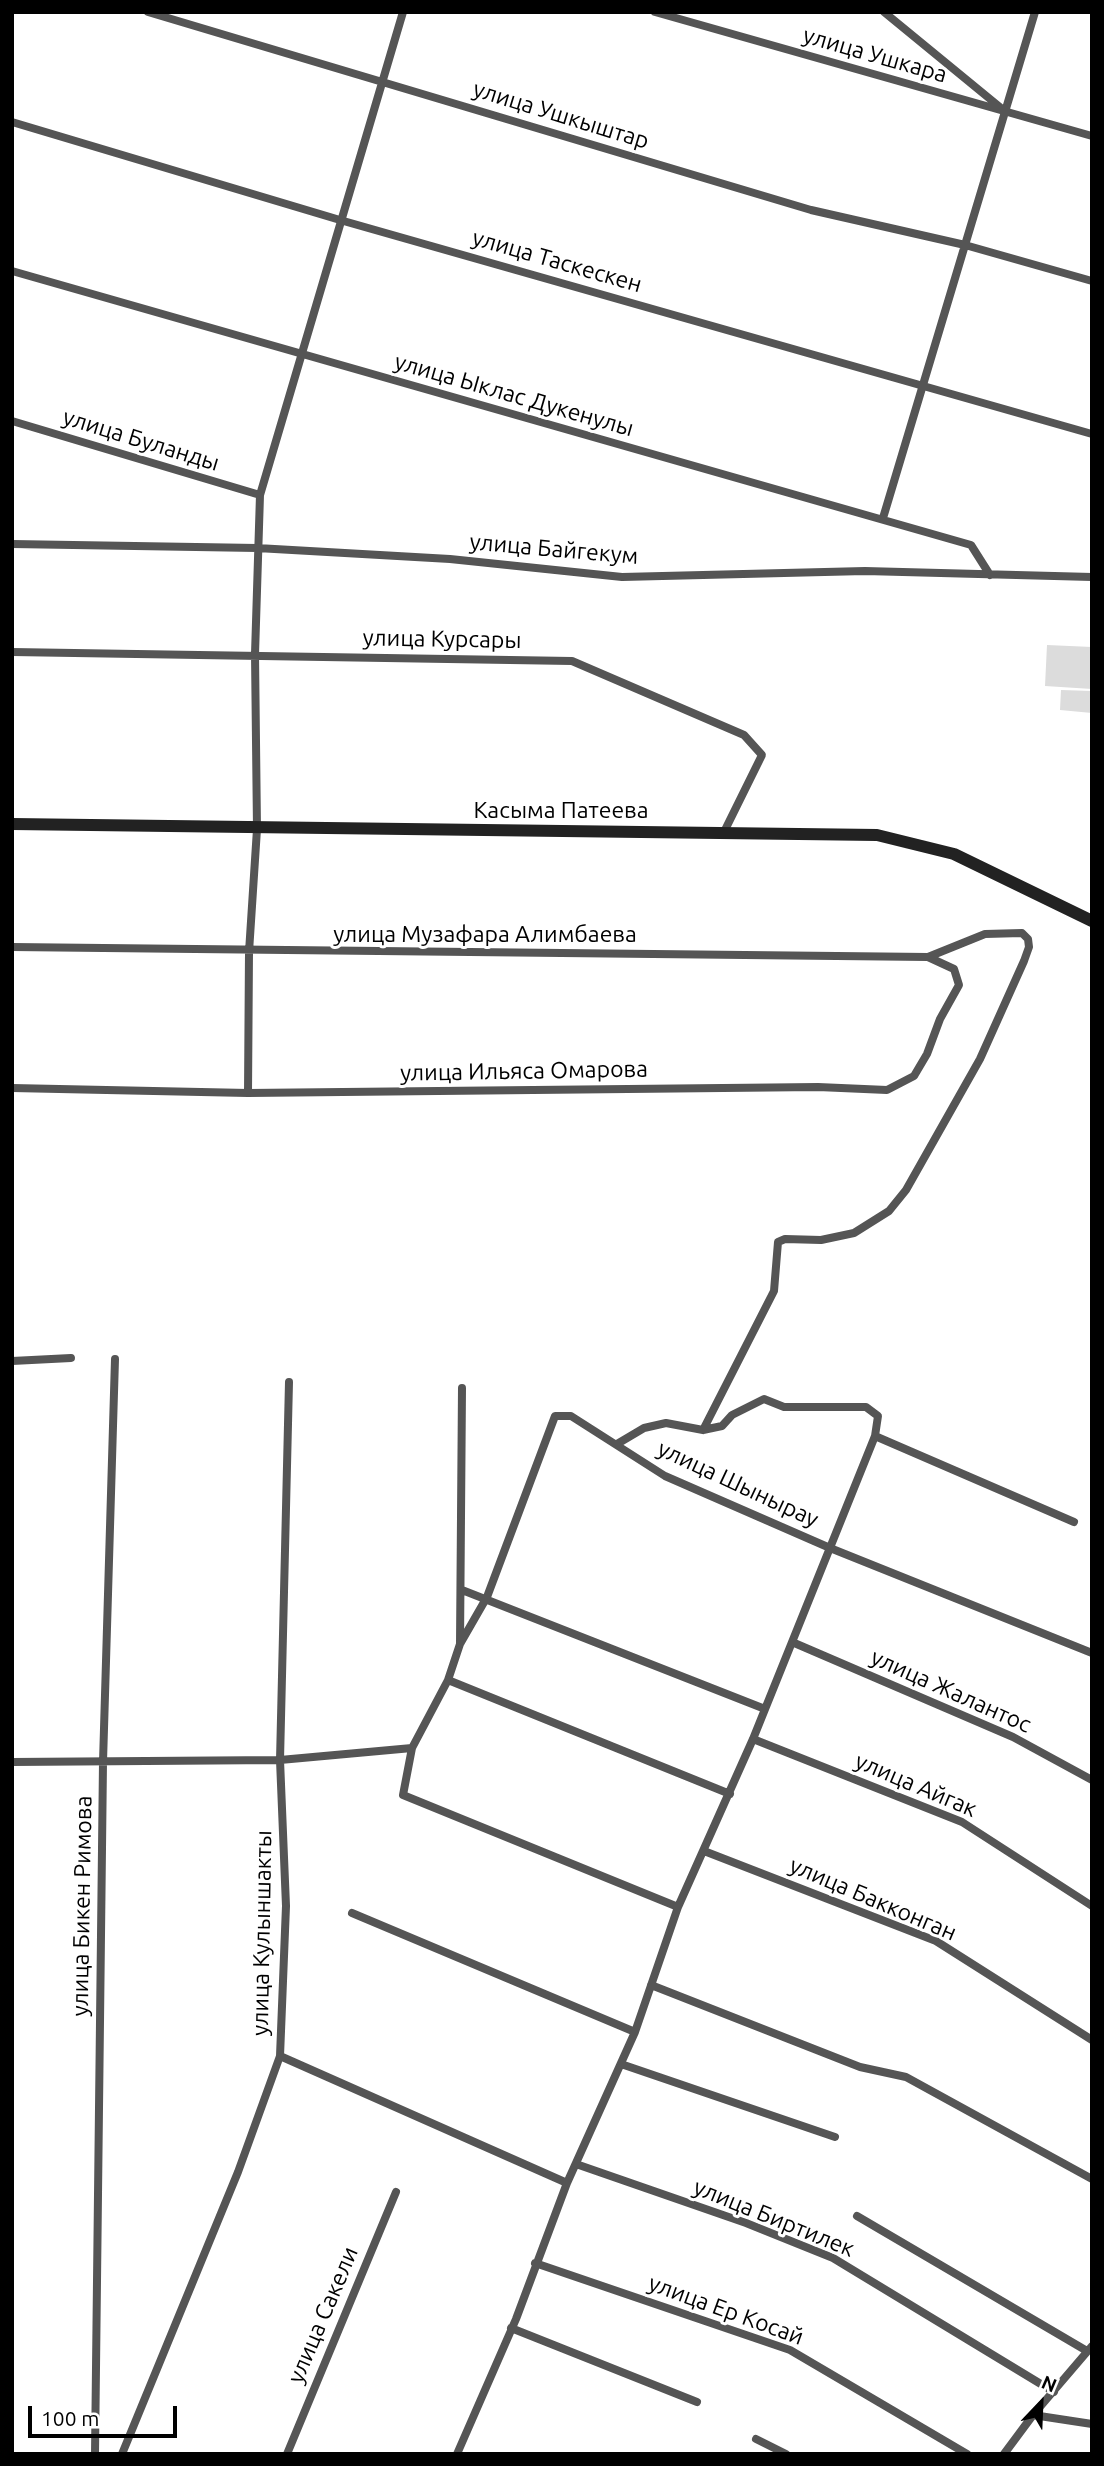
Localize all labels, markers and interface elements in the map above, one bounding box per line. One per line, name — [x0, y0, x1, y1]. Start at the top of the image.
street label: улица Ушкара — [800, 21, 950, 89]
street label: улица Ушкыштар — [470, 75, 652, 155]
street label: улица Таскескен — [469, 224, 645, 298]
street label: улица Ыклас Дукенулы — [391, 348, 637, 442]
street label: улица Буланды — [59, 403, 223, 477]
street label: улица Байгекум — [468, 528, 640, 570]
street label: улица Курсары — [362, 624, 522, 654]
street label: Касыма Патеева — [473, 796, 649, 824]
street label: улица Музафара Алимбаева — [333, 920, 637, 948]
street label: улица Ильяса Омарова — [400, 1055, 648, 1087]
street label: улица Шынырау — [653, 1435, 823, 1533]
street label: улица Жалантос — [866, 1643, 1036, 1739]
street label: улица Айгак — [851, 1747, 981, 1823]
street label: улица Бикен Римова — [66, 1795, 98, 2017]
street label: улица Кулыншакты — [246, 1830, 278, 2036]
street label: улица Бакконган — [785, 1851, 961, 1947]
street label: улица Биртилек — [689, 2173, 859, 2263]
street label: улица Сакели — [282, 2243, 364, 2387]
street label: улица Ер Косай — [645, 2269, 807, 2351]
north arrow — [1006, 2368, 1076, 2438]
text: N — [1038, 2371, 1060, 2397]
scale bar — [32, 2392, 180, 2436]
text: 100 m — [41, 2406, 99, 2430]

